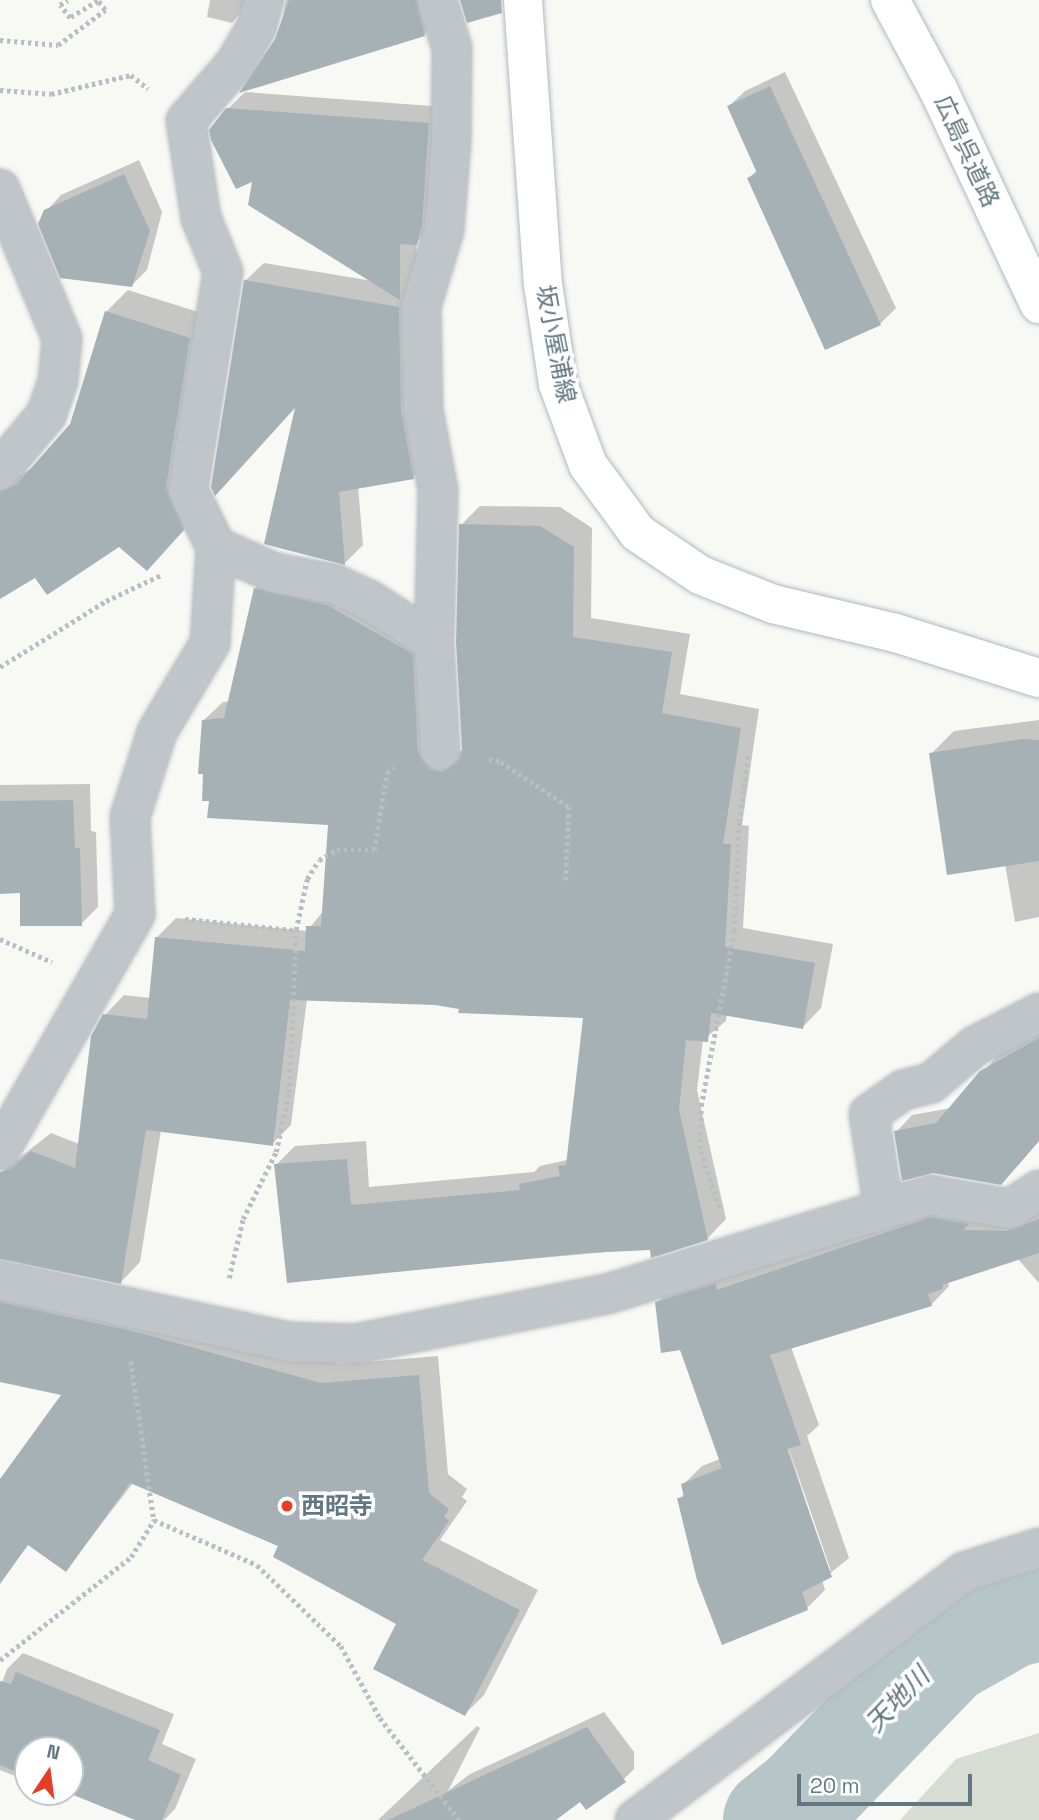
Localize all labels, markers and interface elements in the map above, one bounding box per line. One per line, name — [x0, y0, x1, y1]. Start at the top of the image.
street label: 広島呉道路 — [929, 91, 1005, 211]
street label: 坂小屋浦線 — [530, 282, 582, 406]
place label: 西昭寺 — [301, 1492, 373, 1520]
marker: 西昭寺 — [279, 1498, 295, 1514]
water label: 天地川 — [860, 1661, 936, 1739]
north arrow — [14, 1736, 84, 1806]
text: N — [44, 1738, 62, 1766]
scale bar — [801, 1760, 976, 1804]
text: 20 m — [810, 1772, 860, 1799]

